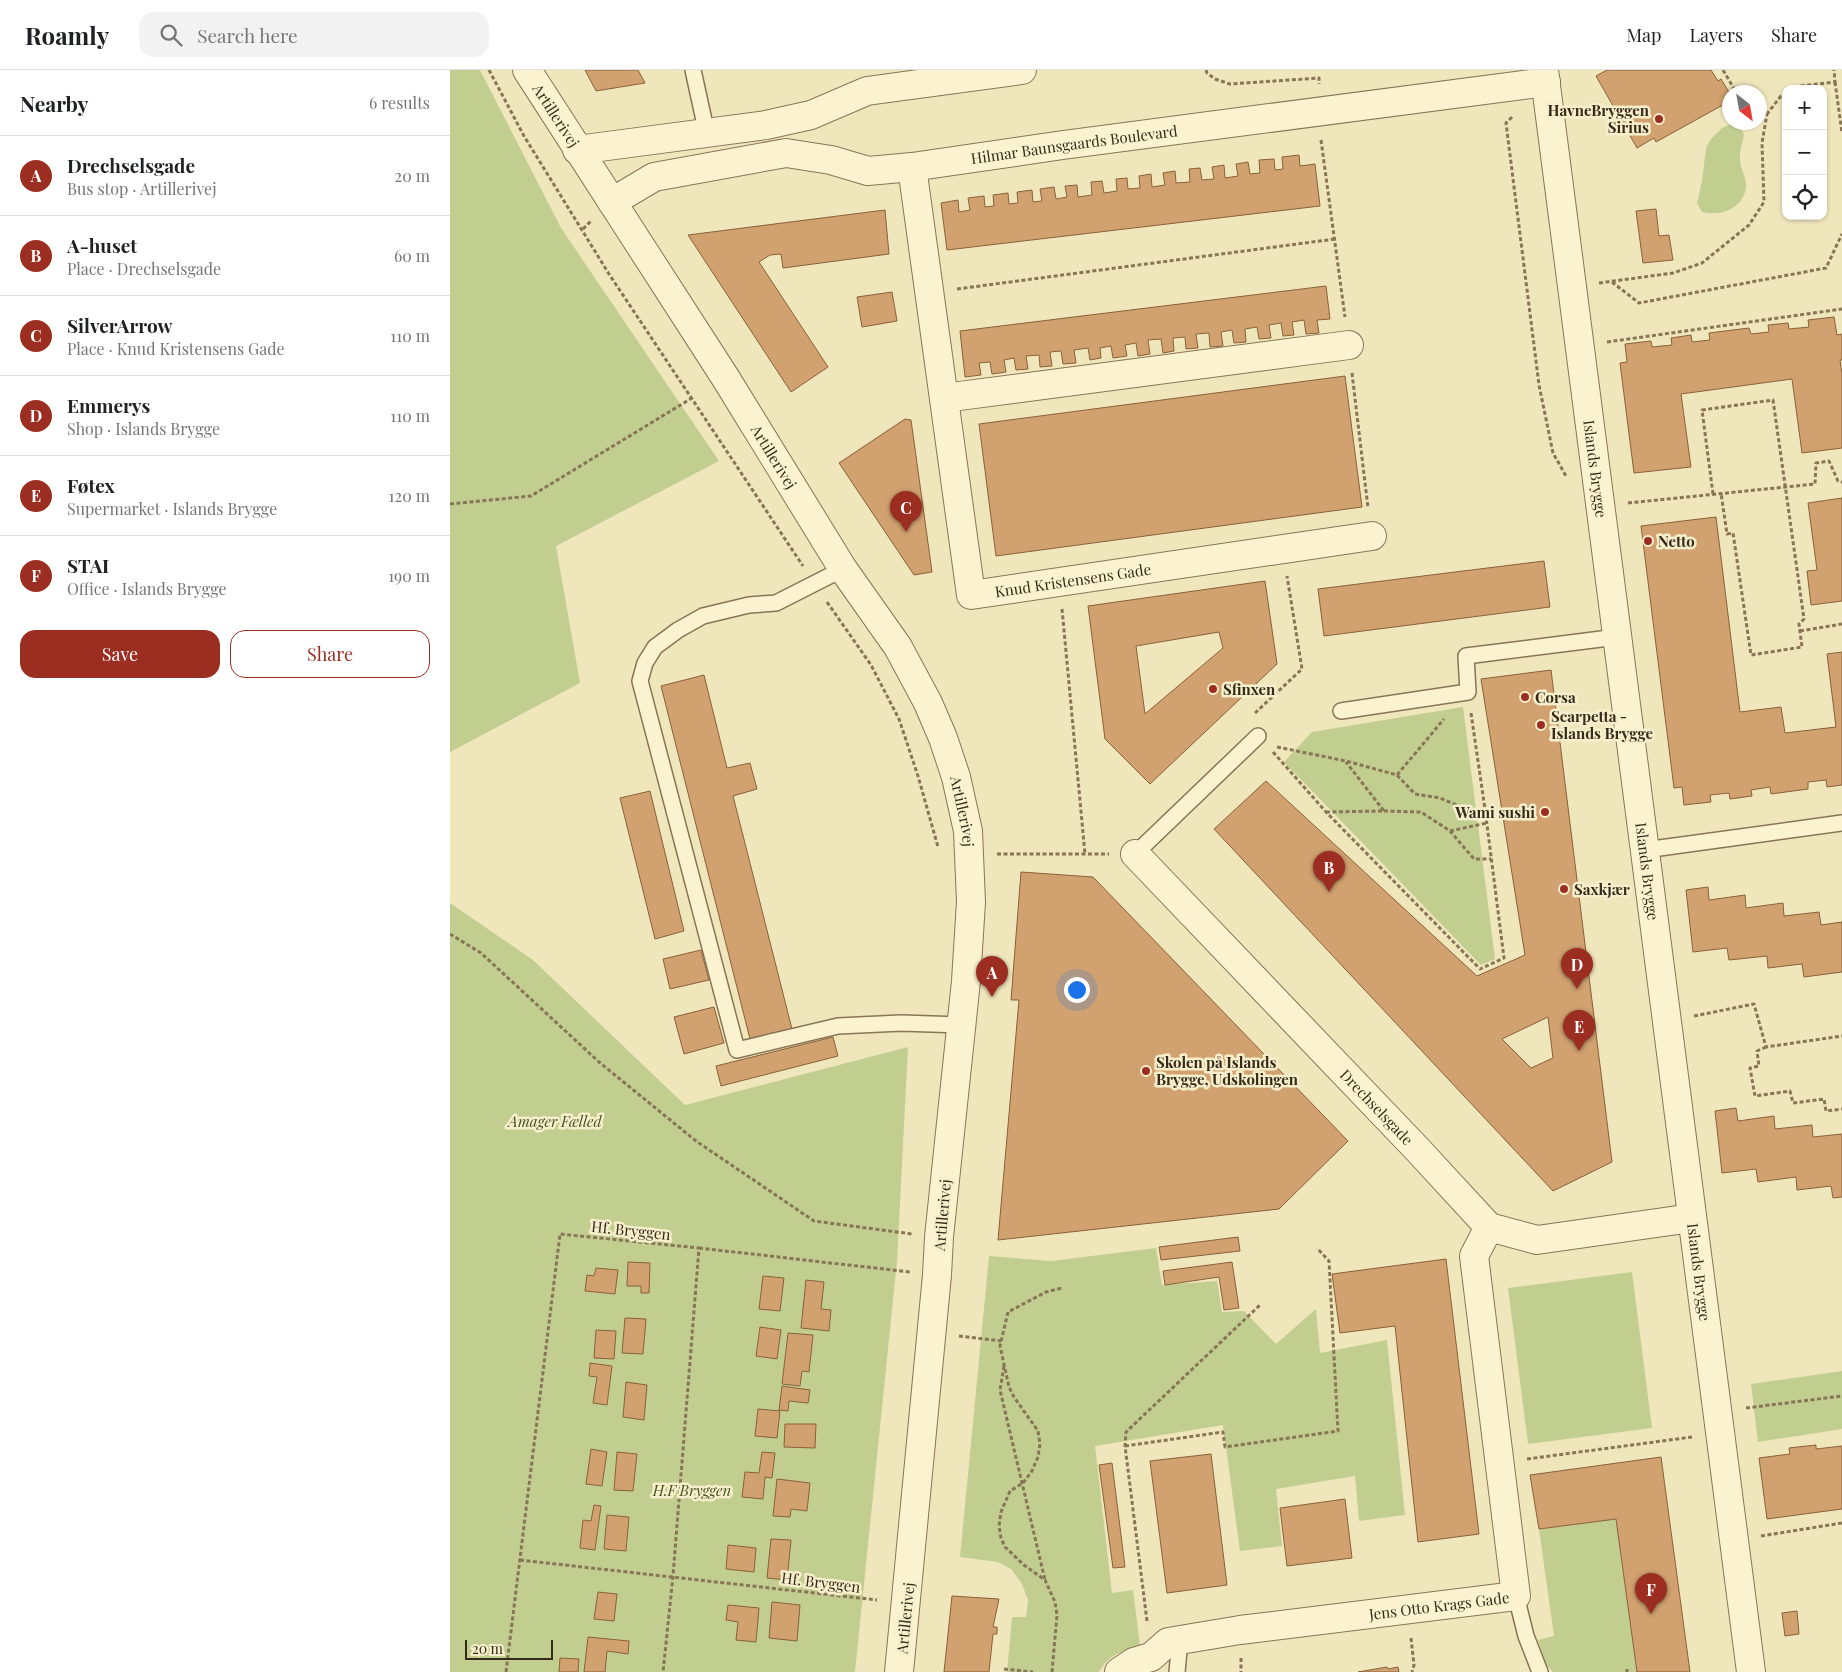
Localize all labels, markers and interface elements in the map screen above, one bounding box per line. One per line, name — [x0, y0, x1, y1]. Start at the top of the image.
search box — [139, 12, 489, 57]
text: Roamly — [25, 19, 109, 51]
icon: search — [157, 21, 185, 49]
text: Search here — [197, 22, 298, 48]
text: Map — [1626, 23, 1661, 47]
text: Layers — [1689, 23, 1743, 47]
text: Share — [1771, 23, 1817, 47]
street label: Artillerivej — [528, 79, 584, 151]
north arrow — [1722, 85, 1767, 130]
map controls — [1782, 85, 1827, 220]
button: + — [1782, 85, 1827, 130]
text: Nearby — [20, 89, 89, 117]
text: 6 results — [369, 92, 430, 113]
place label: HavneBryggen Sirius — [1548, 100, 1650, 137]
marker: HavneBryggen Sirius — [1653, 113, 1665, 125]
street label: Hilmar Baunsgaards Boulevard — [969, 120, 1179, 168]
button: − — [1782, 130, 1827, 175]
text: Drechselsgade — [67, 152, 195, 178]
text: A — [31, 165, 41, 186]
text: 20 m — [395, 165, 430, 186]
button: locate — [1782, 175, 1827, 220]
text: Bus stop · Artillerivej — [67, 178, 216, 199]
text: A-huset — [67, 232, 137, 258]
text: B — [31, 245, 41, 266]
text: 60 m — [394, 245, 430, 266]
text: Place · Drechselsgade — [67, 258, 221, 279]
text: SilverArrow — [67, 312, 172, 338]
text: C — [30, 325, 42, 346]
text: 110 m — [390, 325, 430, 346]
text: Place · Knud Kristensens Gade — [67, 338, 285, 359]
text: Emmerys — [67, 392, 150, 418]
text: D — [30, 405, 42, 426]
text: 110 m — [390, 405, 430, 426]
text: Shop · Islands Brygge — [67, 418, 220, 439]
street label: Islands Brygge — [1579, 419, 1612, 519]
street label: Artillerivej — [746, 420, 801, 493]
text: Føtex — [67, 472, 115, 498]
text: E — [31, 485, 41, 506]
text: 120 m — [389, 485, 430, 506]
pin: C — [890, 491, 922, 532]
text: Supermarket · Islands Brygge — [67, 498, 277, 519]
place label: Netto — [1658, 531, 1695, 551]
marker: Netto — [1642, 535, 1654, 547]
text: STAI — [67, 552, 109, 578]
street label: Knud Kristensens Gade — [993, 559, 1152, 601]
text: F — [31, 565, 41, 586]
text: 190 m — [388, 565, 430, 586]
text: Office · Islands Brygge — [67, 578, 227, 599]
button: Save — [20, 630, 220, 678]
button: Share — [230, 630, 430, 678]
place label: Sfinxen — [1223, 679, 1276, 699]
marker: Sfinxen — [1207, 683, 1219, 695]
place label: Corsa — [1535, 687, 1576, 707]
marker: Corsa — [1519, 691, 1531, 703]
place label: Scarpetta - Islands Brygge — [1551, 706, 1654, 743]
marker: Scarpetta - Islands Brygge — [1535, 719, 1547, 731]
street label: Artillerivej — [946, 773, 979, 847]
place label: Wami sushi — [1454, 802, 1535, 822]
marker: Wami sushi — [1539, 806, 1551, 818]
street label: Islands Brygge — [1631, 821, 1664, 921]
pin: B — [1313, 851, 1345, 892]
place label: Saxkjær — [1574, 879, 1630, 899]
marker: Saxkjær — [1558, 883, 1570, 895]
pin: D — [1561, 948, 1593, 989]
pin: A — [976, 956, 1008, 997]
your location — [1064, 977, 1090, 1003]
pin: E — [1563, 1010, 1595, 1051]
place label: Skolen på Islands Brygge, Udskolingen — [1156, 1052, 1299, 1089]
marker: Skolen på Islands Brygge, Udskolingen — [1140, 1065, 1152, 1077]
street label: Drechselsgade — [1336, 1065, 1418, 1149]
park label: Amager Fælled — [506, 1111, 603, 1131]
street label: Artillerivej — [929, 1178, 955, 1253]
street label: Hf. Bryggen — [590, 1216, 672, 1244]
street label: Islands Brygge — [1683, 1222, 1716, 1322]
park label: H.F Bryggen — [652, 1480, 731, 1500]
street label: Hf. Bryggen — [780, 1567, 862, 1597]
pin: F — [1635, 1573, 1667, 1614]
street label: Artillerivej — [891, 1581, 919, 1656]
street label: Jens Otto Krags Gade — [1367, 1587, 1510, 1624]
scale bar — [465, 1637, 552, 1660]
text: 20 m — [472, 1639, 503, 1658]

